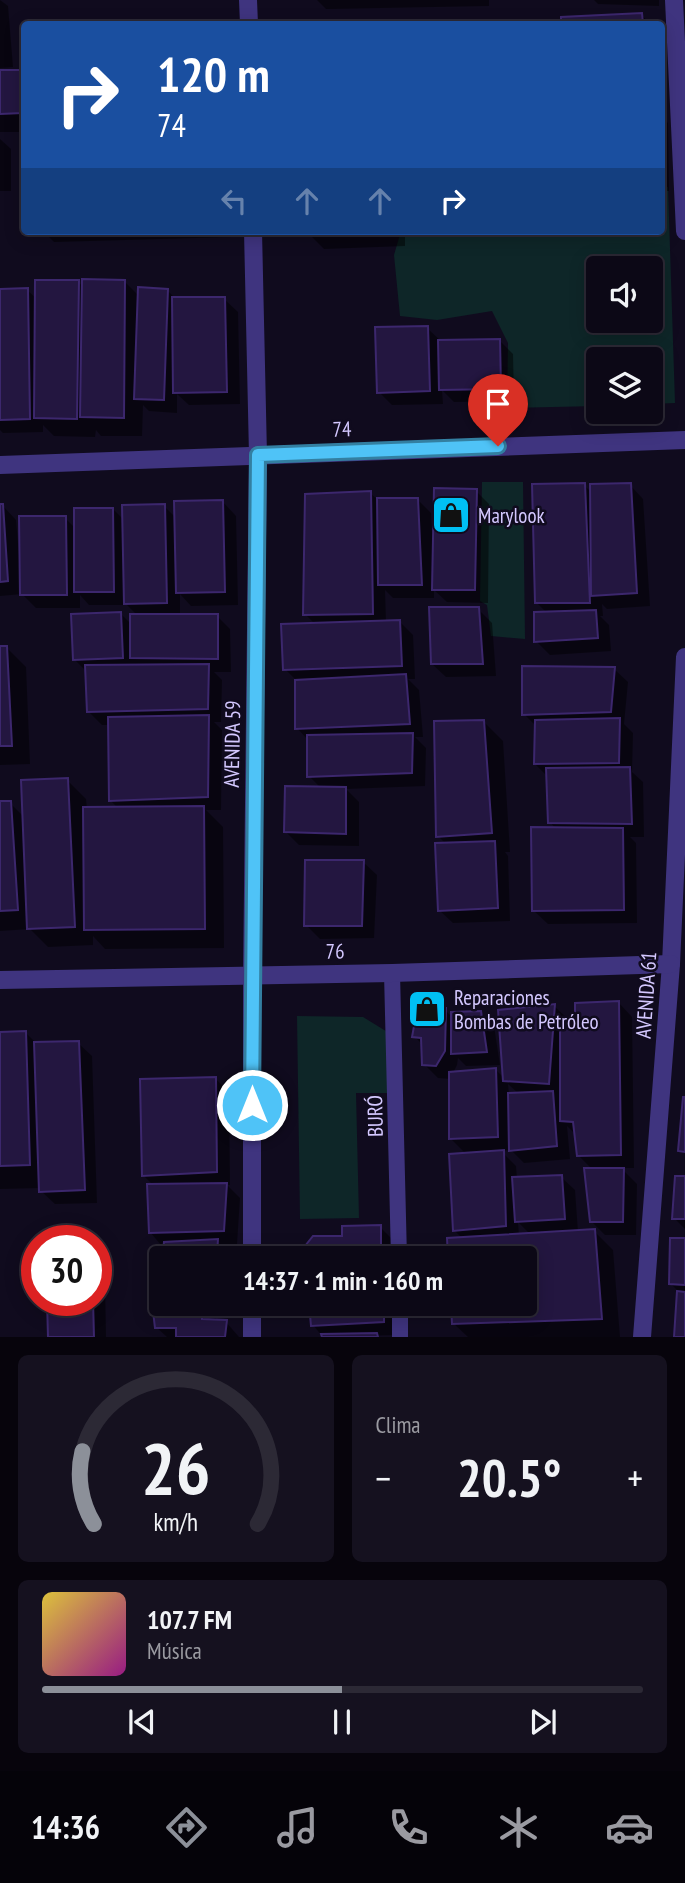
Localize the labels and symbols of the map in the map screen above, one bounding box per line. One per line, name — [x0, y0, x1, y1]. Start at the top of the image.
pin — [468, 374, 528, 446]
street label: 74 — [332, 415, 352, 443]
shop icon: Marylook — [430, 494, 472, 536]
place label: Marylook — [478, 502, 545, 529]
street label: AVENIDA 59 — [218, 700, 246, 788]
street label: 76 — [325, 937, 345, 965]
street label: AVENIDA 61 — [629, 951, 663, 1039]
place label: Reparaciones Bombas de Petróleo — [454, 984, 599, 1035]
shop icon: Reparaciones Bombas de Petróleo — [406, 988, 448, 1030]
position arrow — [215, 1068, 289, 1142]
street label: BURÓ — [361, 1095, 389, 1137]
speed limit sign: 30 — [21, 1225, 112, 1316]

